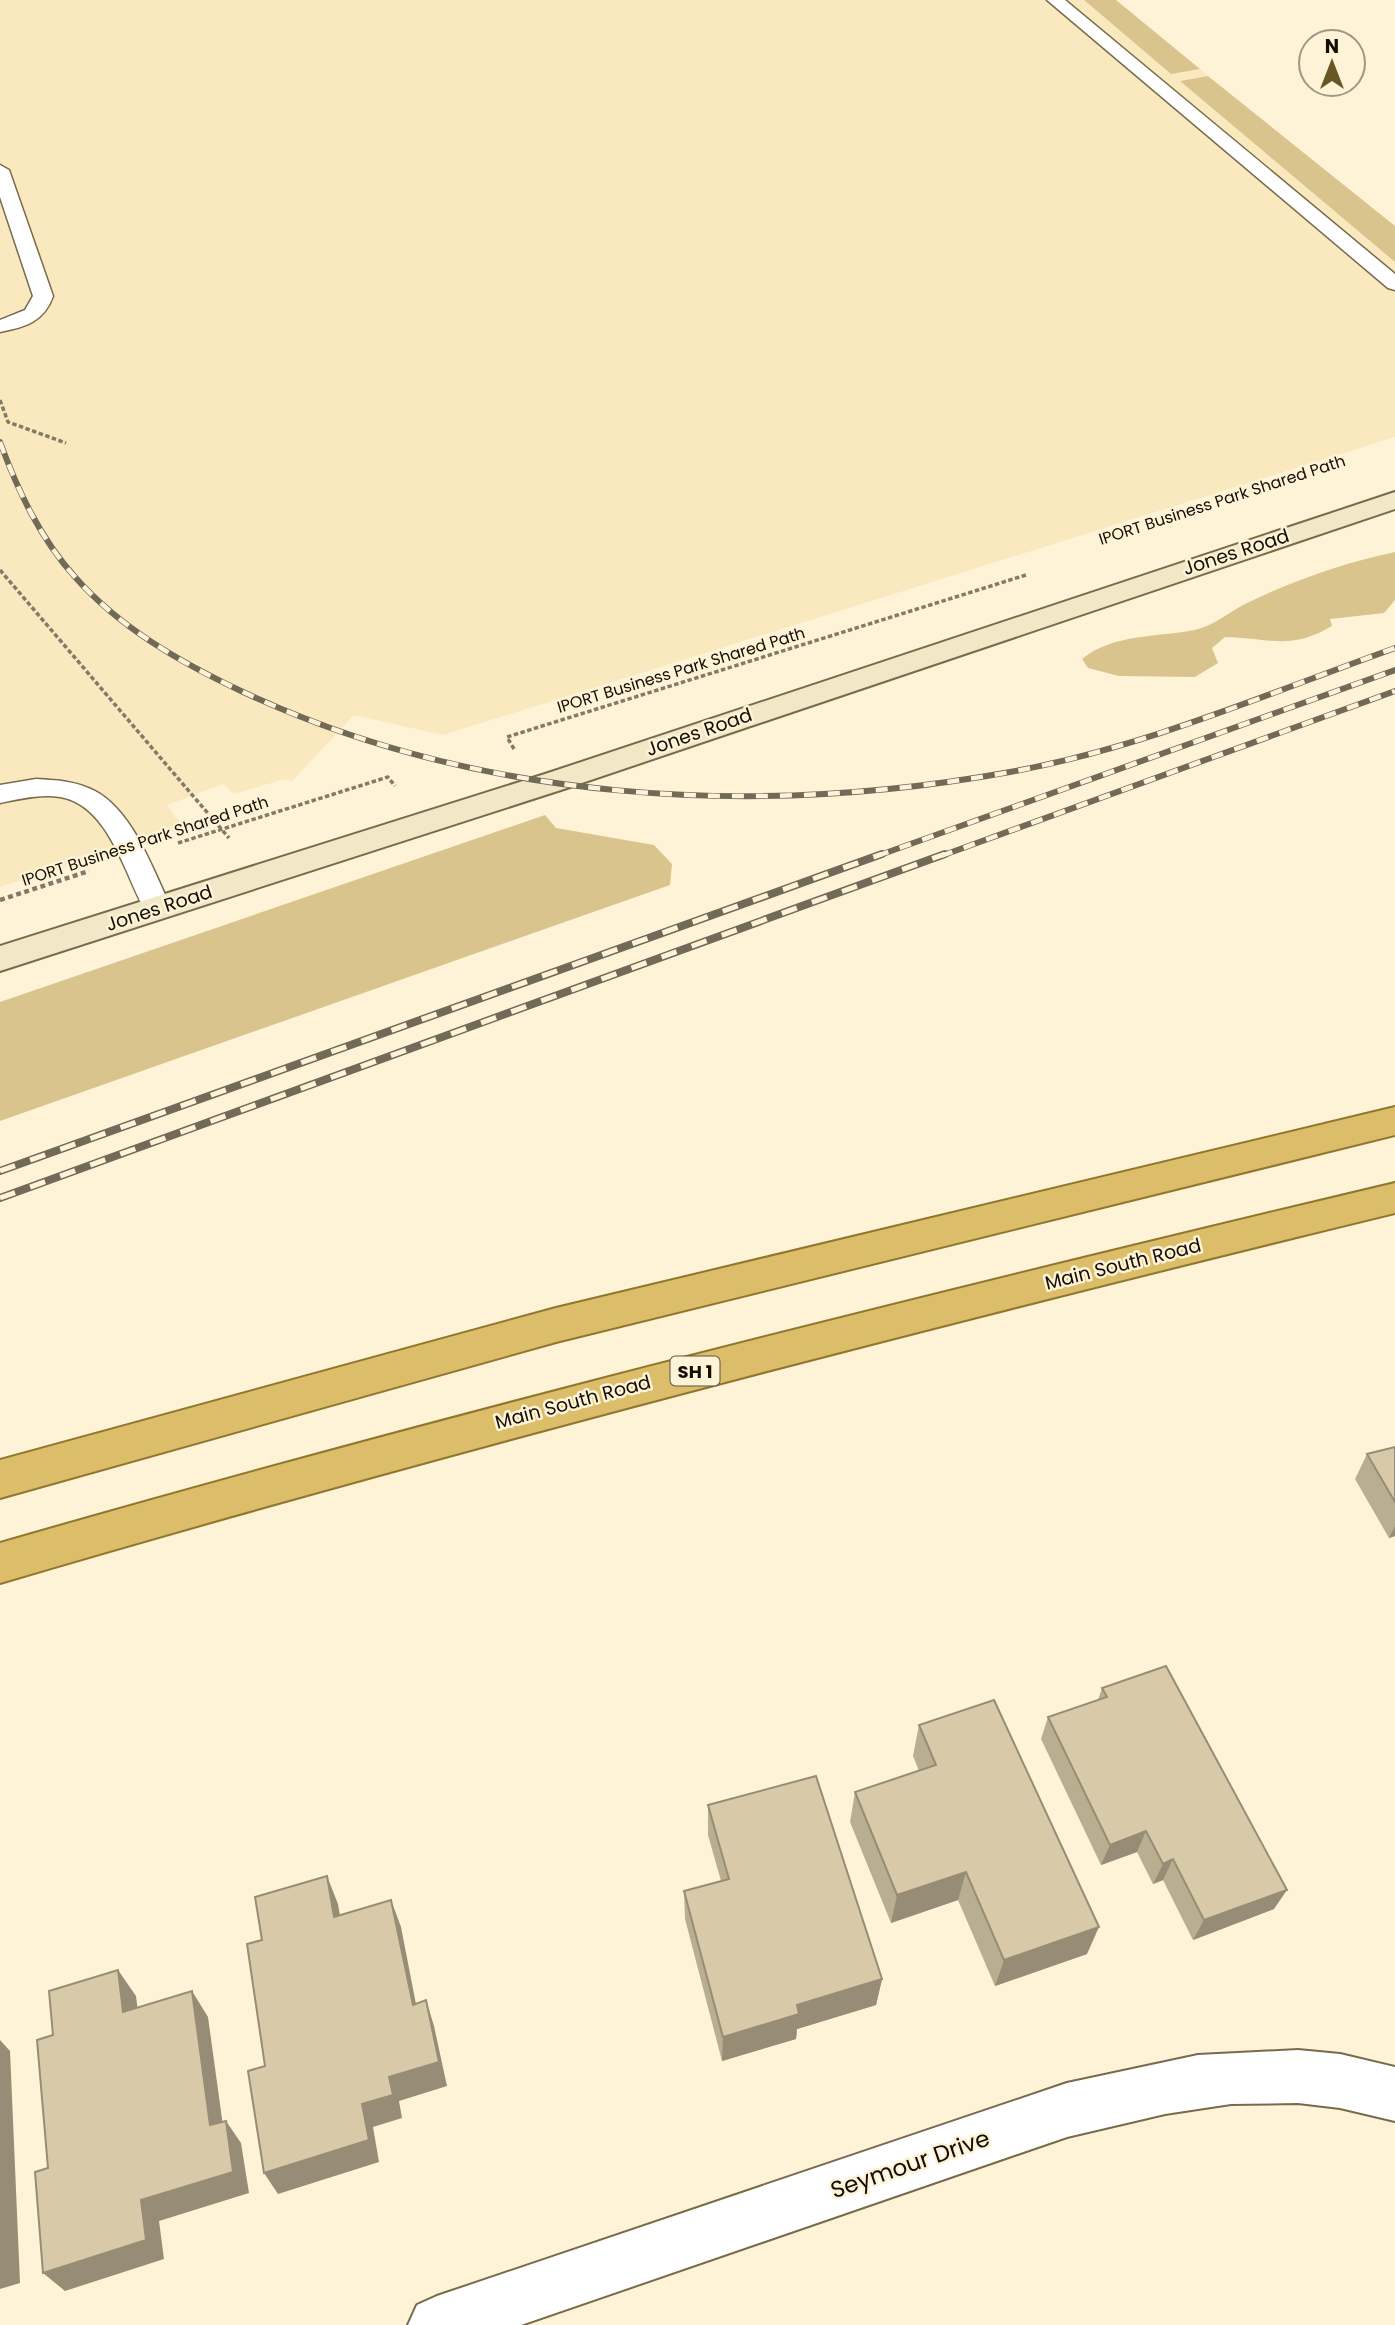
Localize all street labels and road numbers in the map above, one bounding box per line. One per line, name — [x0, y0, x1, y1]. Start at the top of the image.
street label: IPORT Business Park Shared Path — [1096, 449, 1348, 551]
street label: Jones Road — [1179, 522, 1293, 582]
street label: IPORT Business Park Shared Path — [554, 621, 808, 719]
street label: Jones Road — [642, 701, 756, 763]
street label: IPORT Business Park Shared Path — [19, 790, 271, 892]
street label: Jones Road — [102, 878, 216, 938]
street label: Main South Road — [1042, 1232, 1204, 1296]
road number: SH 1 — [670, 1356, 720, 1386]
street label: Main South Road — [492, 1368, 654, 1436]
street label: Seymour Drive — [826, 2122, 994, 2206]

